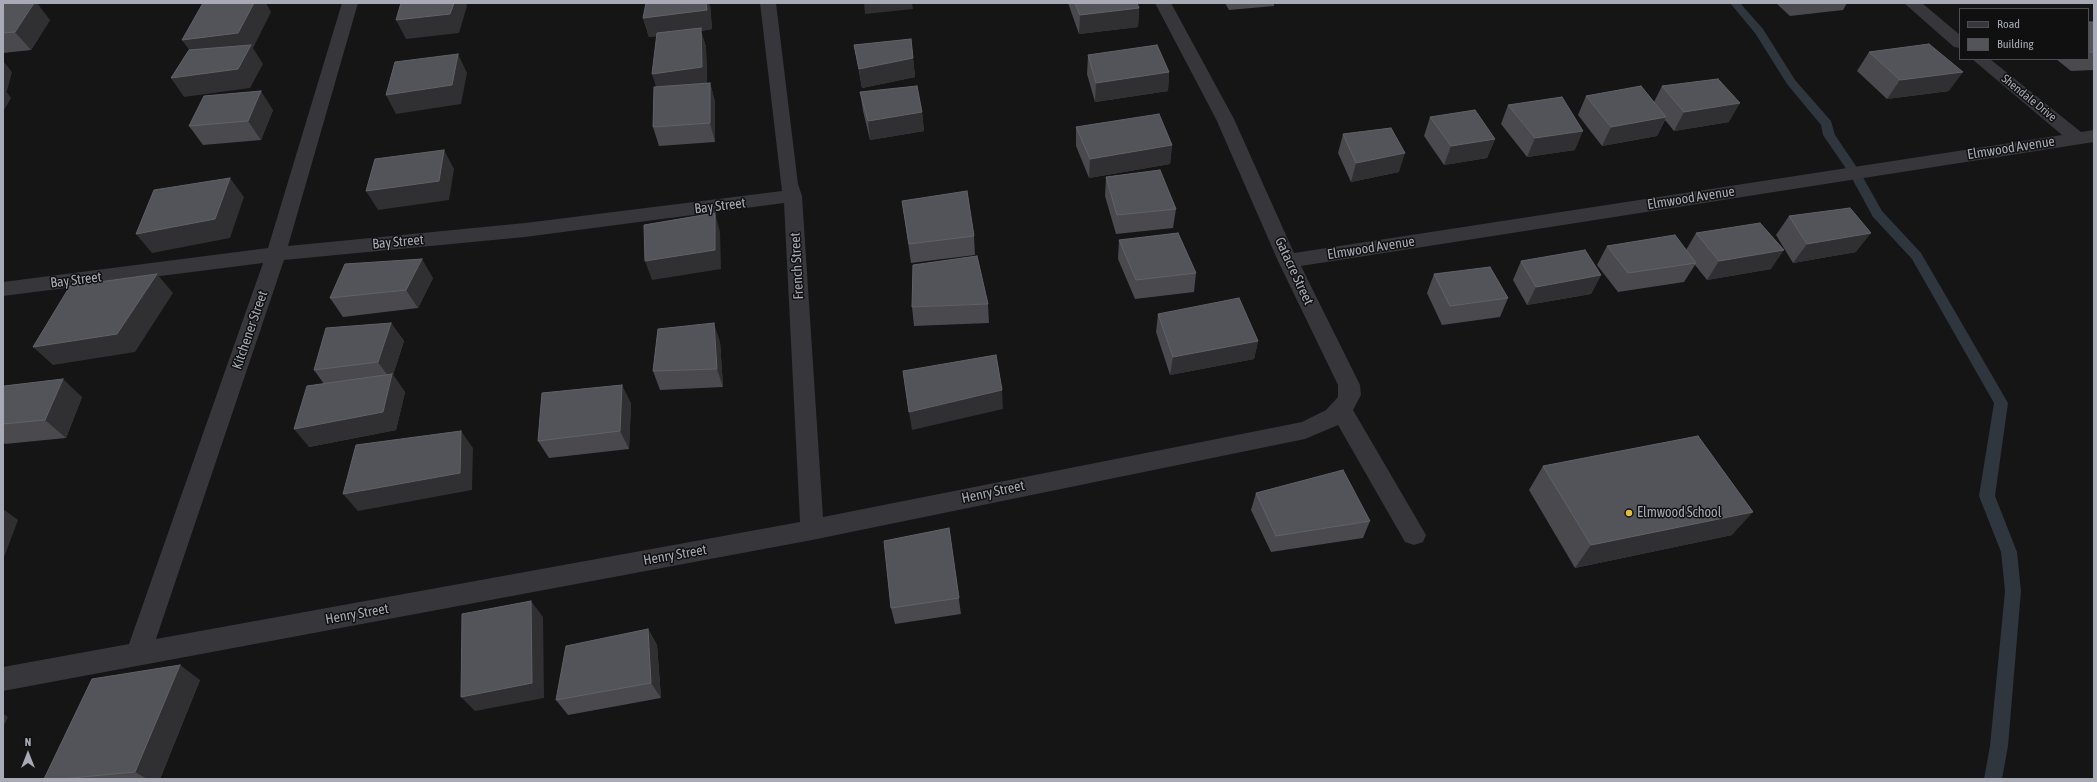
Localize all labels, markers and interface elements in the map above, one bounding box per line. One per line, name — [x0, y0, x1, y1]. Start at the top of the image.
legend — [1959, 8, 2089, 60]
text: Road — [1997, 17, 2020, 31]
text: Building — [1997, 37, 2034, 51]
street label: Shendale Drive — [1998, 71, 2060, 125]
street label: Elmwood Avenue — [1966, 133, 2056, 163]
street label: Elmwood Avenue — [1646, 183, 1736, 213]
street label: Bay Street — [693, 195, 747, 217]
street label: Bay Street — [372, 231, 424, 253]
street label: French Street — [787, 232, 807, 300]
street label: Elmwood Avenue — [1326, 233, 1416, 263]
street label: Gatacre Street — [1271, 234, 1317, 308]
street label: Bay Street — [49, 269, 103, 291]
street label: Kitchener Street — [229, 288, 271, 372]
street label: Henry Street — [960, 477, 1026, 507]
place label: Elmwood School — [1637, 505, 1721, 521]
marker: Elmwood School — [1624, 508, 1634, 518]
street label: Henry Street — [642, 541, 708, 569]
street label: Henry Street — [324, 600, 390, 628]
north arrow — [8, 734, 48, 774]
text: N — [25, 736, 31, 748]

